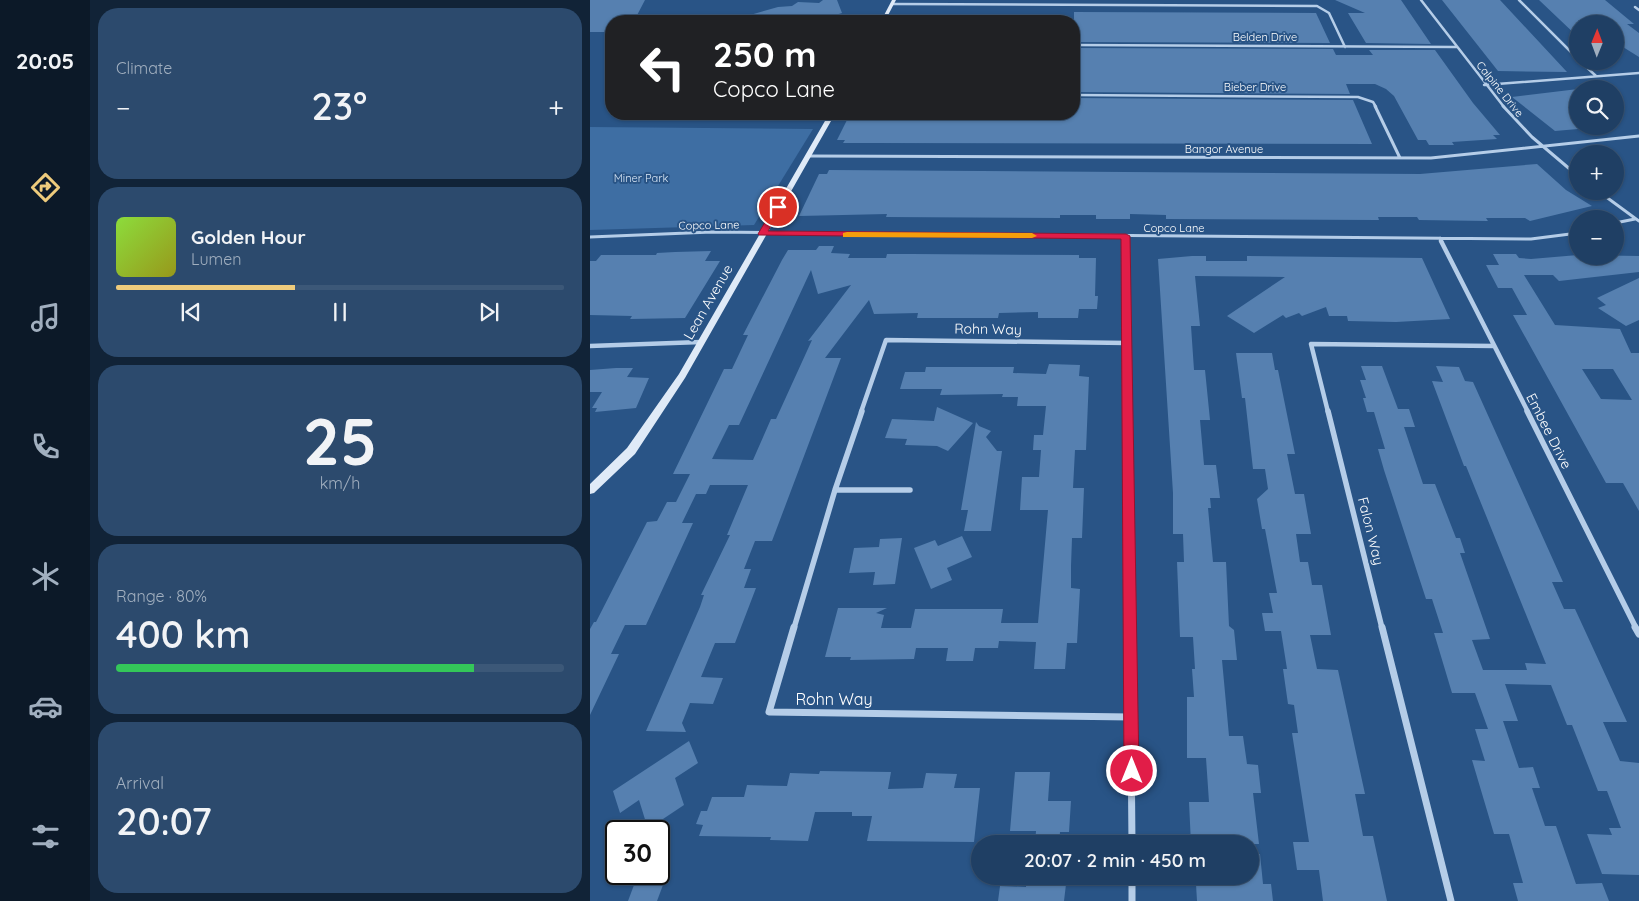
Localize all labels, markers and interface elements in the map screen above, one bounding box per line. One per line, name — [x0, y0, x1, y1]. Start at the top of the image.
north arrow — [1569, 15, 1624, 70]
map controls — [1569, 15, 1624, 265]
street label: Belden Drive — [1233, 30, 1297, 44]
text: 250 m — [713, 32, 817, 76]
icon: left — [630, 35, 695, 100]
text: 20:05 — [16, 47, 74, 75]
text: Climate — [116, 58, 172, 78]
street label: Calpine Drive — [1473, 58, 1527, 120]
text: Copco Lane — [713, 75, 835, 103]
street label: Bieber Drive — [1224, 80, 1286, 94]
button: search — [1569, 80, 1624, 135]
text: 23° — [311, 82, 367, 130]
text: − — [116, 90, 131, 125]
text: + — [548, 90, 564, 125]
street label: Bangor Avenue — [1185, 142, 1263, 156]
button: + — [1569, 145, 1624, 200]
icon: directions — [28, 170, 63, 205]
park label: Miner Park — [614, 171, 668, 185]
pin — [757, 186, 799, 228]
icon: arrive — [764, 193, 792, 221]
button: − — [1569, 210, 1624, 265]
street label: Copco Lane — [678, 217, 740, 233]
street label: Copco Lane — [1144, 221, 1204, 235]
text: Golden Hour — [191, 225, 306, 249]
text: Lumen — [191, 249, 242, 269]
street label: Lean Avenue — [679, 261, 737, 343]
icon: previous — [177, 298, 205, 326]
icon: pause — [326, 298, 354, 326]
icon: next — [475, 298, 503, 326]
icon: music — [28, 300, 63, 335]
street label: Rohn Way — [954, 319, 1022, 339]
street label: Embee Drive — [1522, 390, 1576, 472]
text: 25 — [303, 400, 377, 481]
icon: phone — [28, 429, 63, 464]
text: km/h — [320, 473, 360, 493]
street label: Falon Way — [1354, 495, 1388, 567]
icon: climate — [28, 559, 63, 594]
text: Range · 80% — [116, 586, 207, 606]
text: 400 km — [116, 610, 250, 658]
icon: car — [28, 689, 63, 724]
street label: Rohn Way — [795, 689, 873, 709]
position arrow — [1105, 744, 1157, 796]
text: Arrival — [116, 773, 164, 793]
text: 20:07 — [116, 797, 212, 845]
icon: filters — [28, 819, 63, 854]
speed limit sign: 30 — [605, 820, 670, 885]
text: 20:07 · 2 min · 450 m — [1024, 848, 1206, 872]

